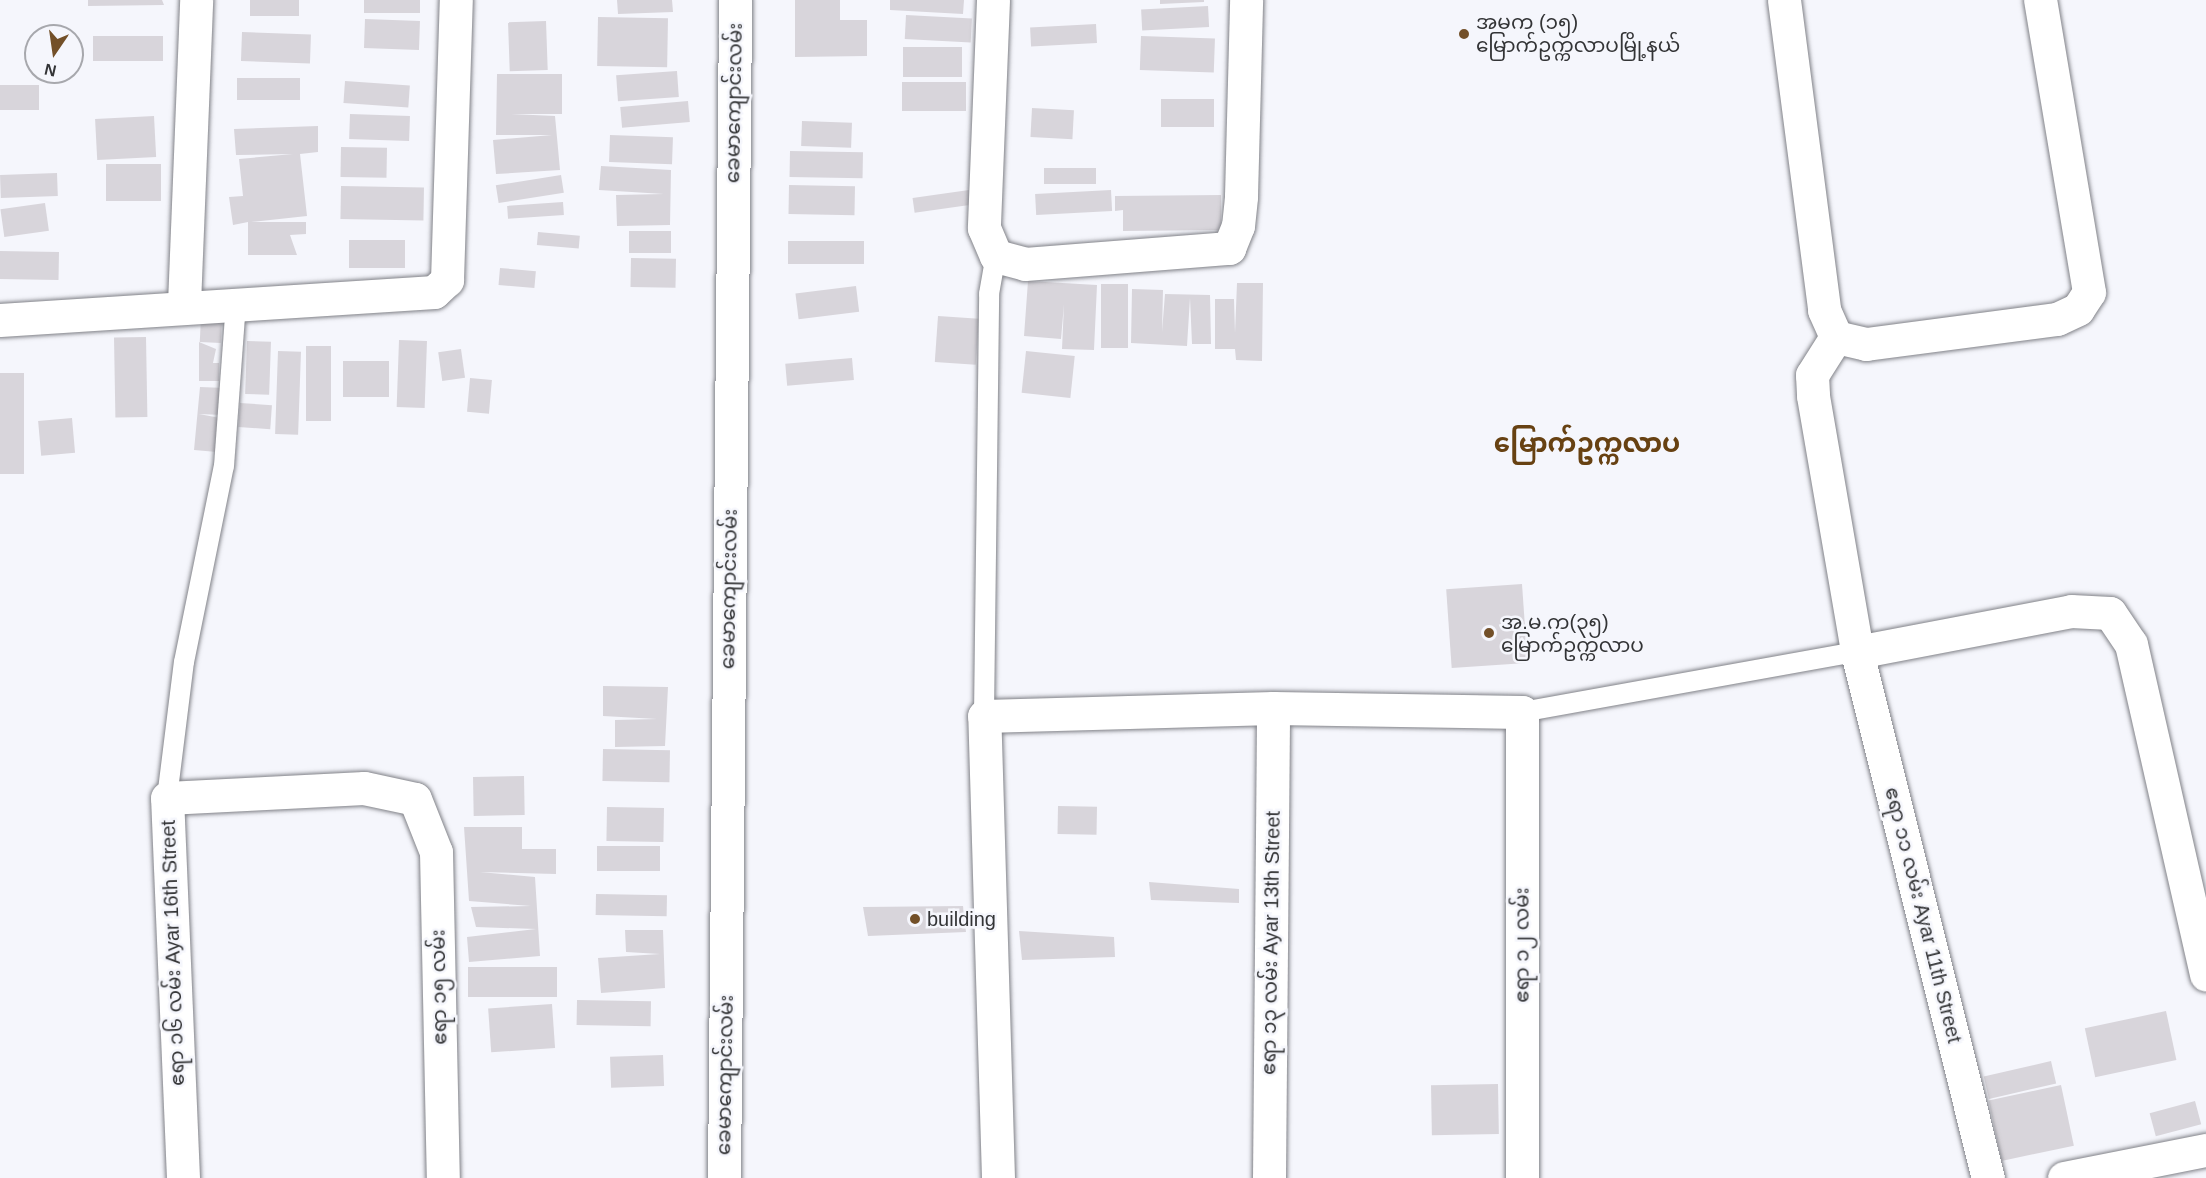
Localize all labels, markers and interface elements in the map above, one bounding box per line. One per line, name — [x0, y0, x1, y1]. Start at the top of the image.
place label: အမက (၁၅) မြောက်ဥက္ကလာပမြို့နယ် — [1476, 11, 1680, 58]
street label: ခေမာကျောင်းလမ်း — [721, 23, 747, 183]
north arrow — [24, 24, 84, 84]
marker: အမက (၁၅) မြောက်ဥက္ကလာပမြို့နယ် — [1457, 27, 1471, 41]
text: N — [43, 60, 58, 80]
district label: မြောက်‌ဥက္ကလာပ — [1494, 428, 1680, 460]
street label: ခေမာကျောင်းလမ်း — [716, 509, 742, 669]
place label: အ.မ.က(၃၅) မြောက်ဥက္ကလာပ — [1501, 610, 1644, 657]
marker: အ.မ.က(၃၅) မြောက်ဥက္ကလာပ — [1482, 626, 1496, 640]
street label: ဧရာ ၁၁ လမ်း Ayar 11th Street — [1880, 785, 1966, 1045]
street label: ဧရာ ၁၃ လမ်း Ayar 13th Street — [1257, 811, 1285, 1075]
street label: ဧရာ ၁၆ လမ်း Ayar 16th Street — [156, 820, 190, 1086]
street label: ဧရာ ၁၂ လမ်း — [1510, 887, 1534, 1003]
place label: building — [927, 907, 996, 931]
marker: building — [908, 912, 922, 926]
street label: ဧရာ ၁၅ လမ်း — [426, 929, 452, 1045]
street label: ခေမာကျောင်းလမ်း — [712, 995, 738, 1155]

